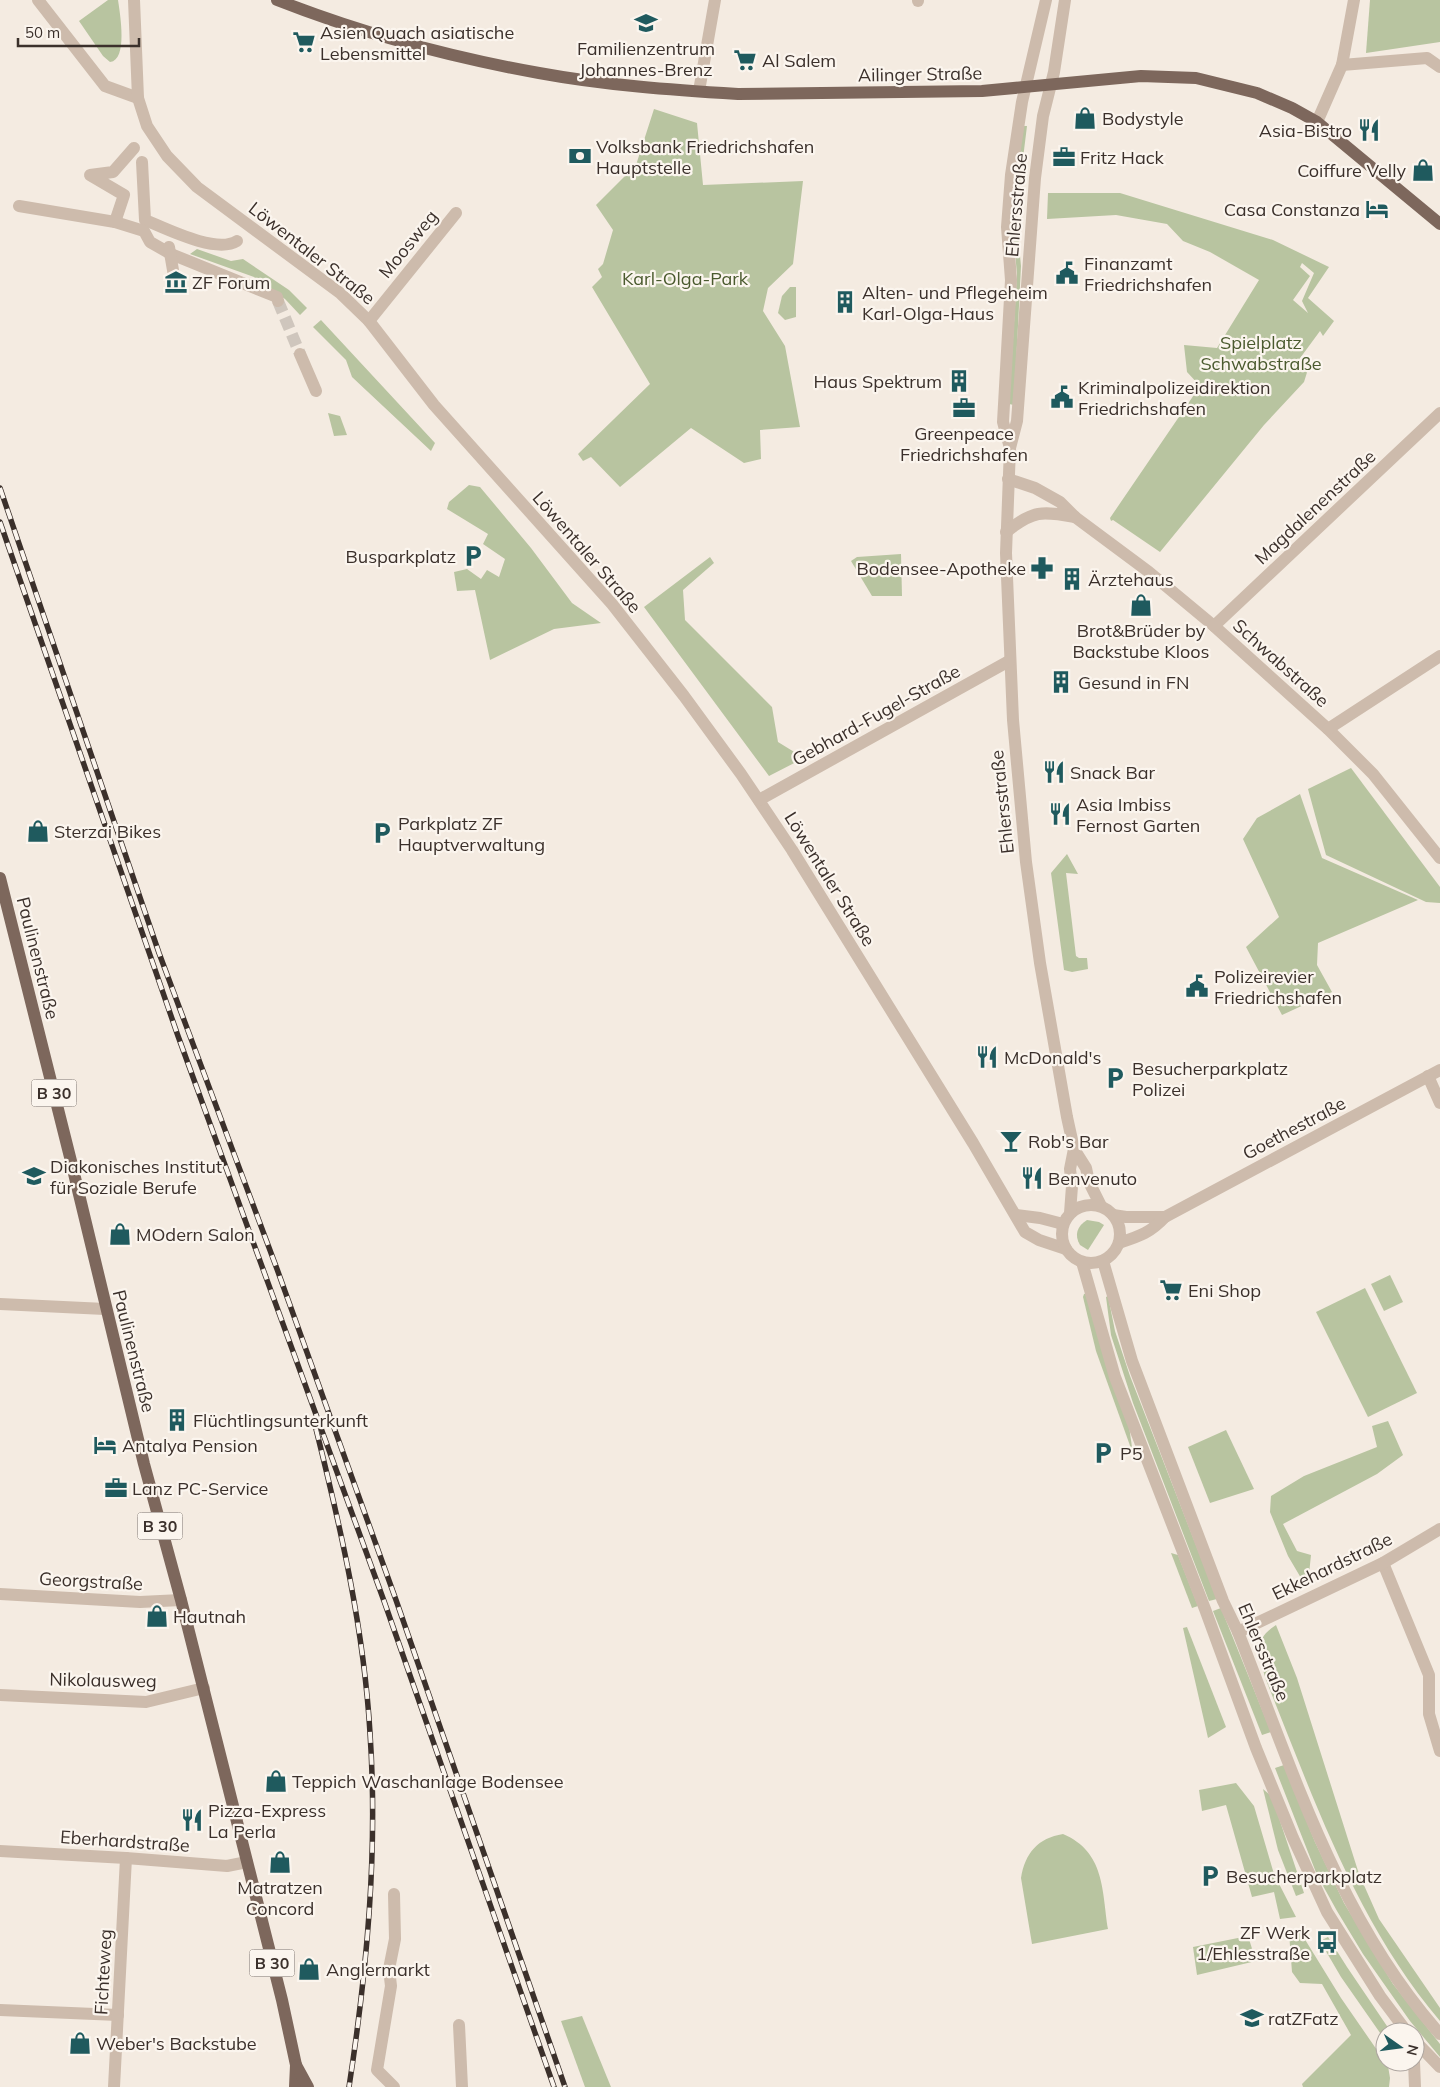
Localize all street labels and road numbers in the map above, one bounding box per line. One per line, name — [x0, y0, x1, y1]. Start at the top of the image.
street label: Ailinger Straße — [858, 61, 982, 87]
street label: Ehlersstraße — [1000, 152, 1032, 258]
street label: Löwentaler Straße — [244, 197, 380, 309]
street label: Moosweg — [374, 205, 442, 283]
street label: Magdalenenstraße — [1250, 445, 1380, 569]
street label: Löwentaler Straße — [528, 486, 646, 618]
street label: Schwabstraße — [1228, 614, 1334, 712]
street label: Gebhard-Fugel-Straße — [788, 659, 964, 771]
street label: Ehlersstraße — [985, 749, 1019, 855]
street label: Löwentaler Straße — [779, 808, 881, 950]
street label: Paulinenstraße — [12, 894, 64, 1022]
road number: B 30 — [32, 1080, 76, 1106]
street label: Goethestraße — [1239, 1091, 1349, 1165]
street label: Paulinenstraße — [108, 1287, 160, 1415]
road number: B 30 — [138, 1512, 182, 1540]
street label: Ekkehardstraße — [1268, 1527, 1396, 1605]
street label: Georgstraße — [38, 1567, 144, 1595]
street label: Ehlersstraße — [1233, 1600, 1295, 1704]
street label: Nikolausweg — [49, 1668, 157, 1692]
street label: Eberhardstraße — [59, 1825, 191, 1857]
street label: Fichteweg — [89, 1929, 117, 2015]
road number: B 30 — [250, 1950, 294, 1976]

